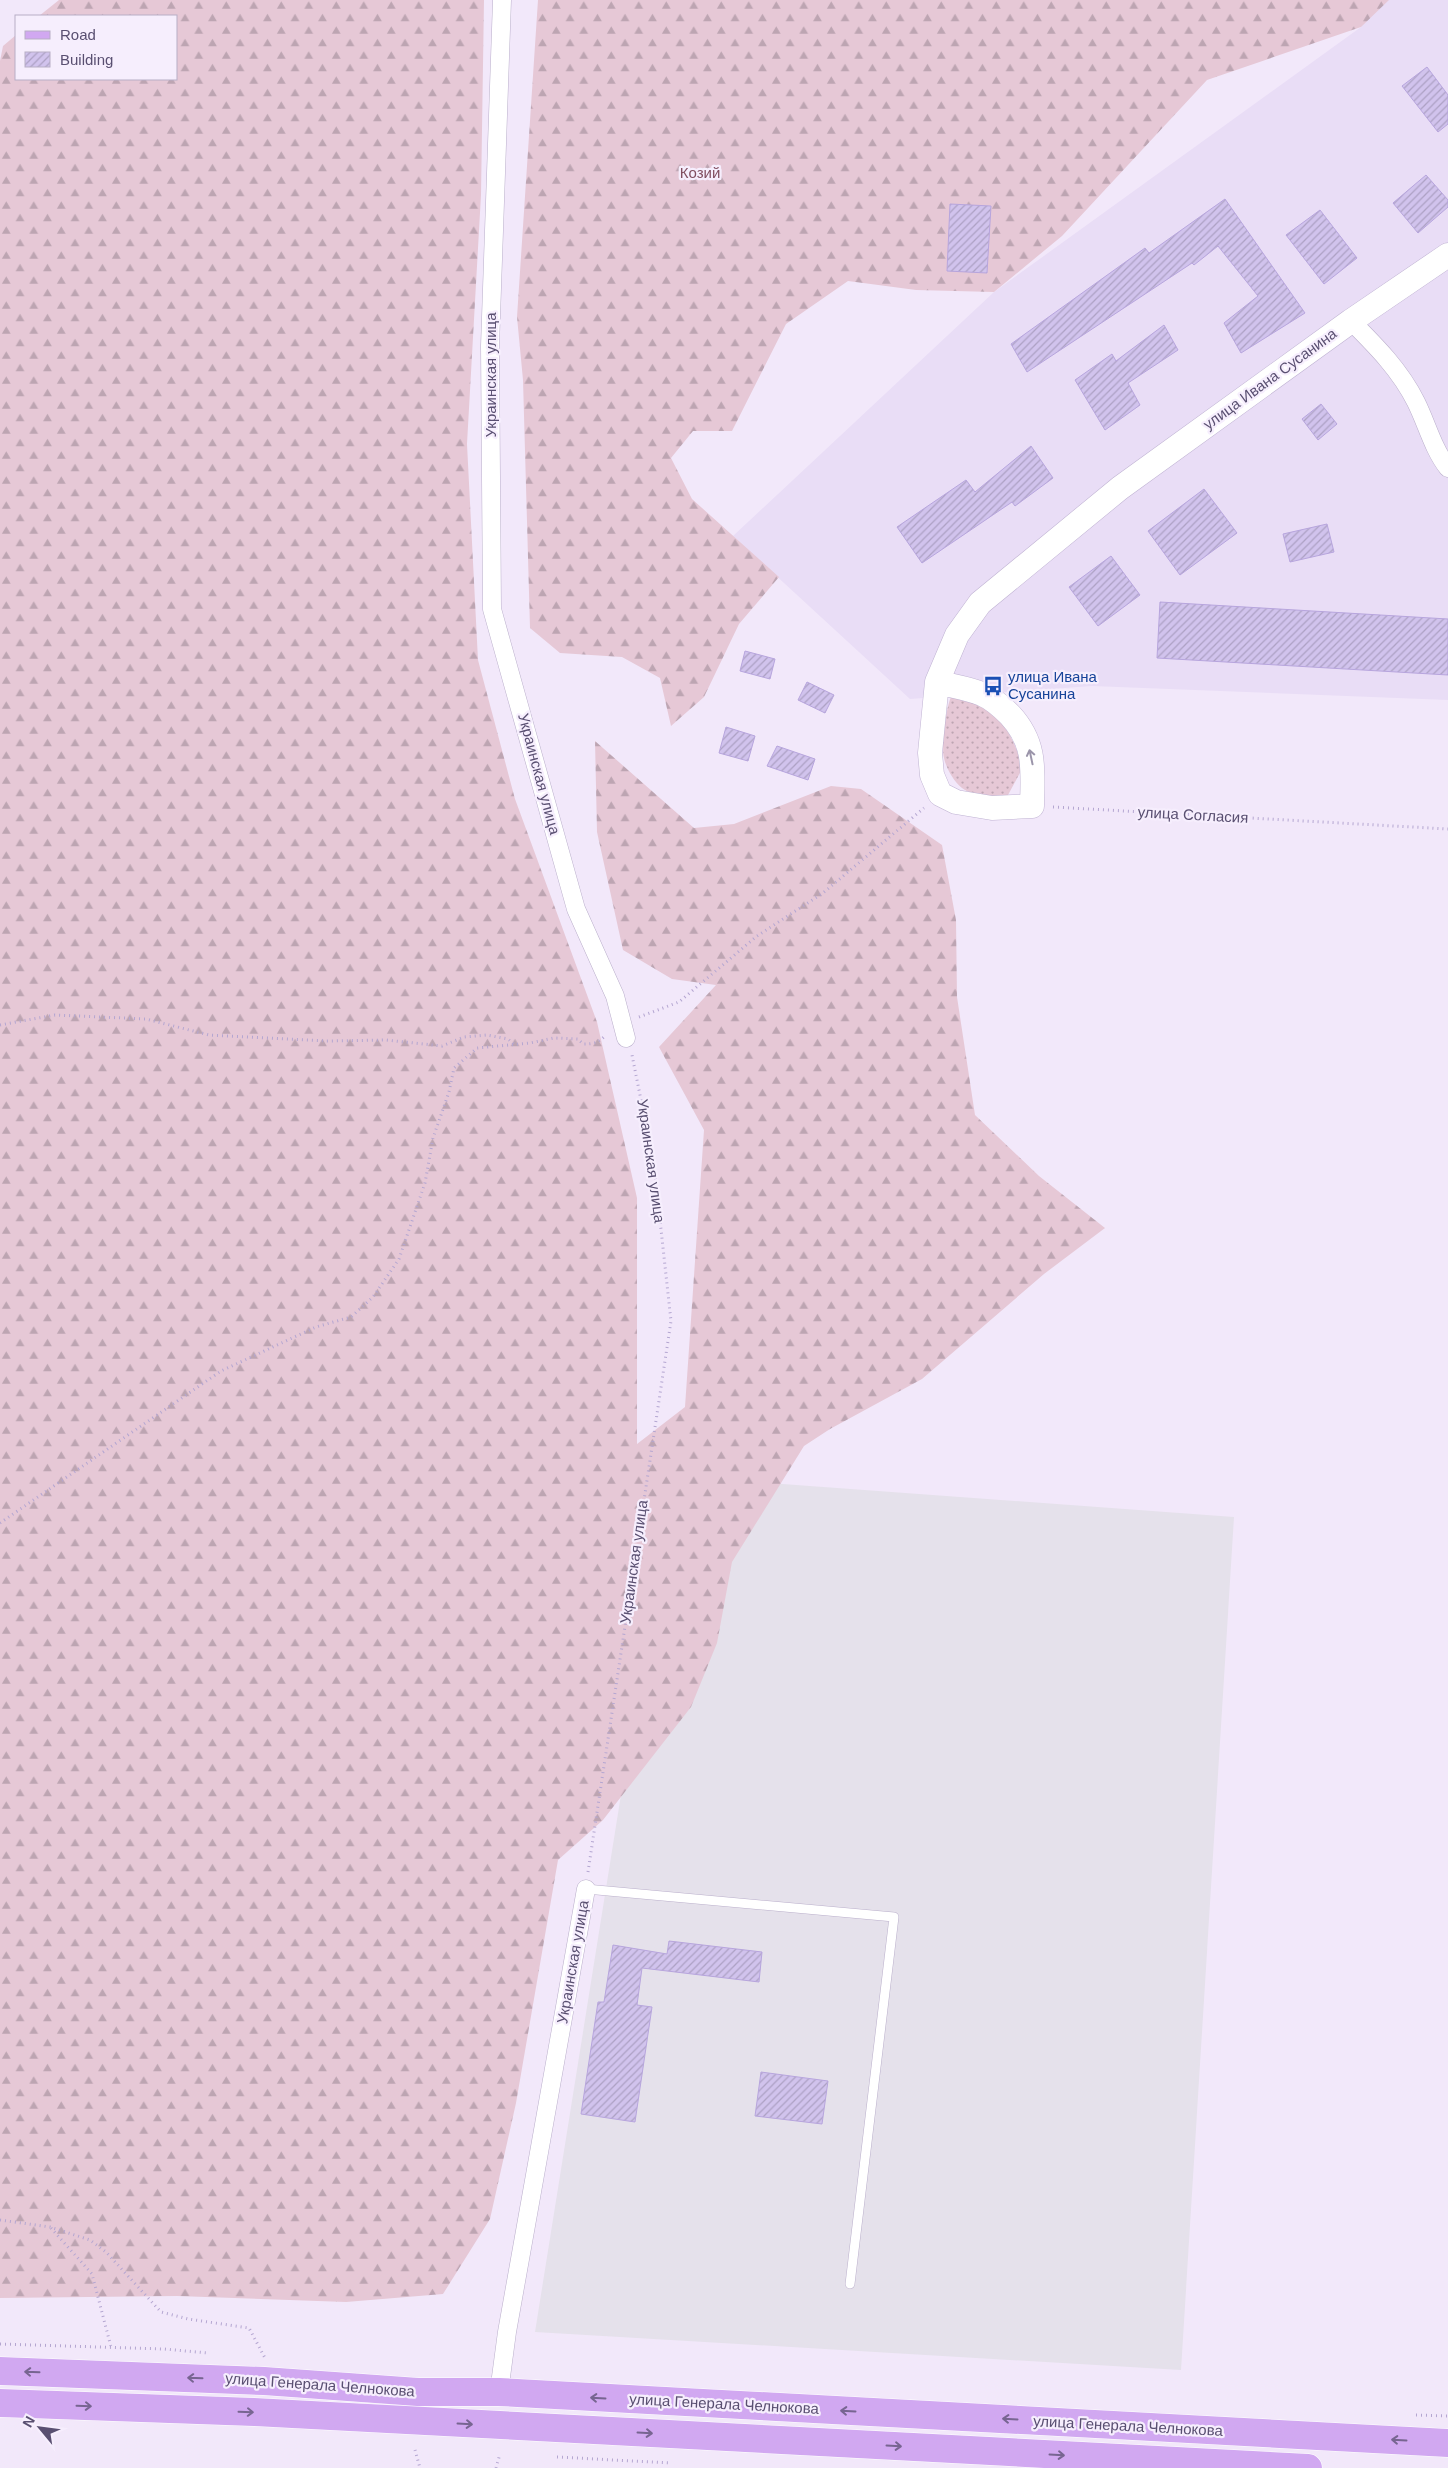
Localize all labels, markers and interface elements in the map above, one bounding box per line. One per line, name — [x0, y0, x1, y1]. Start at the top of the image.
legend — [15, 15, 178, 80]
text: Road — [60, 26, 96, 43]
text: Building — [60, 51, 113, 68]
park label: Козий — [680, 164, 720, 181]
street label: Украинская улица — [482, 312, 499, 438]
street label: улица Ивана Сусанина — [1200, 324, 1340, 433]
place label: улица Ивана Сусанина — [1008, 668, 1098, 702]
bus stop icon: улица Ивана Сусанина — [982, 675, 1004, 697]
street label: Украинская улица — [515, 711, 564, 837]
one-way arrow — [1026, 750, 1036, 766]
street label: улица Согласия — [1137, 803, 1249, 826]
street label: Украинская улица — [634, 1098, 669, 1225]
street label: Украинская улица — [616, 1498, 651, 1625]
street label: Украинская улица — [553, 1898, 592, 2025]
one-way arrow — [25, 2368, 41, 2377]
street label: улица Генерала Челнокова — [225, 2369, 416, 2400]
one-way arrow — [187, 2374, 203, 2383]
street label: улица Генерала Челнокова — [629, 2390, 820, 2417]
one-way arrow — [590, 2393, 606, 2402]
one-way arrow — [75, 2401, 91, 2410]
north arrow — [15, 2403, 65, 2453]
one-way arrow — [840, 2406, 856, 2415]
one-way arrow — [238, 2407, 254, 2416]
street label: улица Генерала Челнокова — [1033, 2412, 1224, 2439]
text: N — [19, 2413, 38, 2430]
one-way arrow — [1002, 2415, 1018, 2424]
one-way arrow — [456, 2419, 473, 2429]
one-way arrow — [637, 2429, 653, 2438]
one-way arrow — [1392, 2436, 1408, 2445]
one-way arrow — [886, 2442, 902, 2451]
one-way arrow — [1049, 2450, 1065, 2459]

